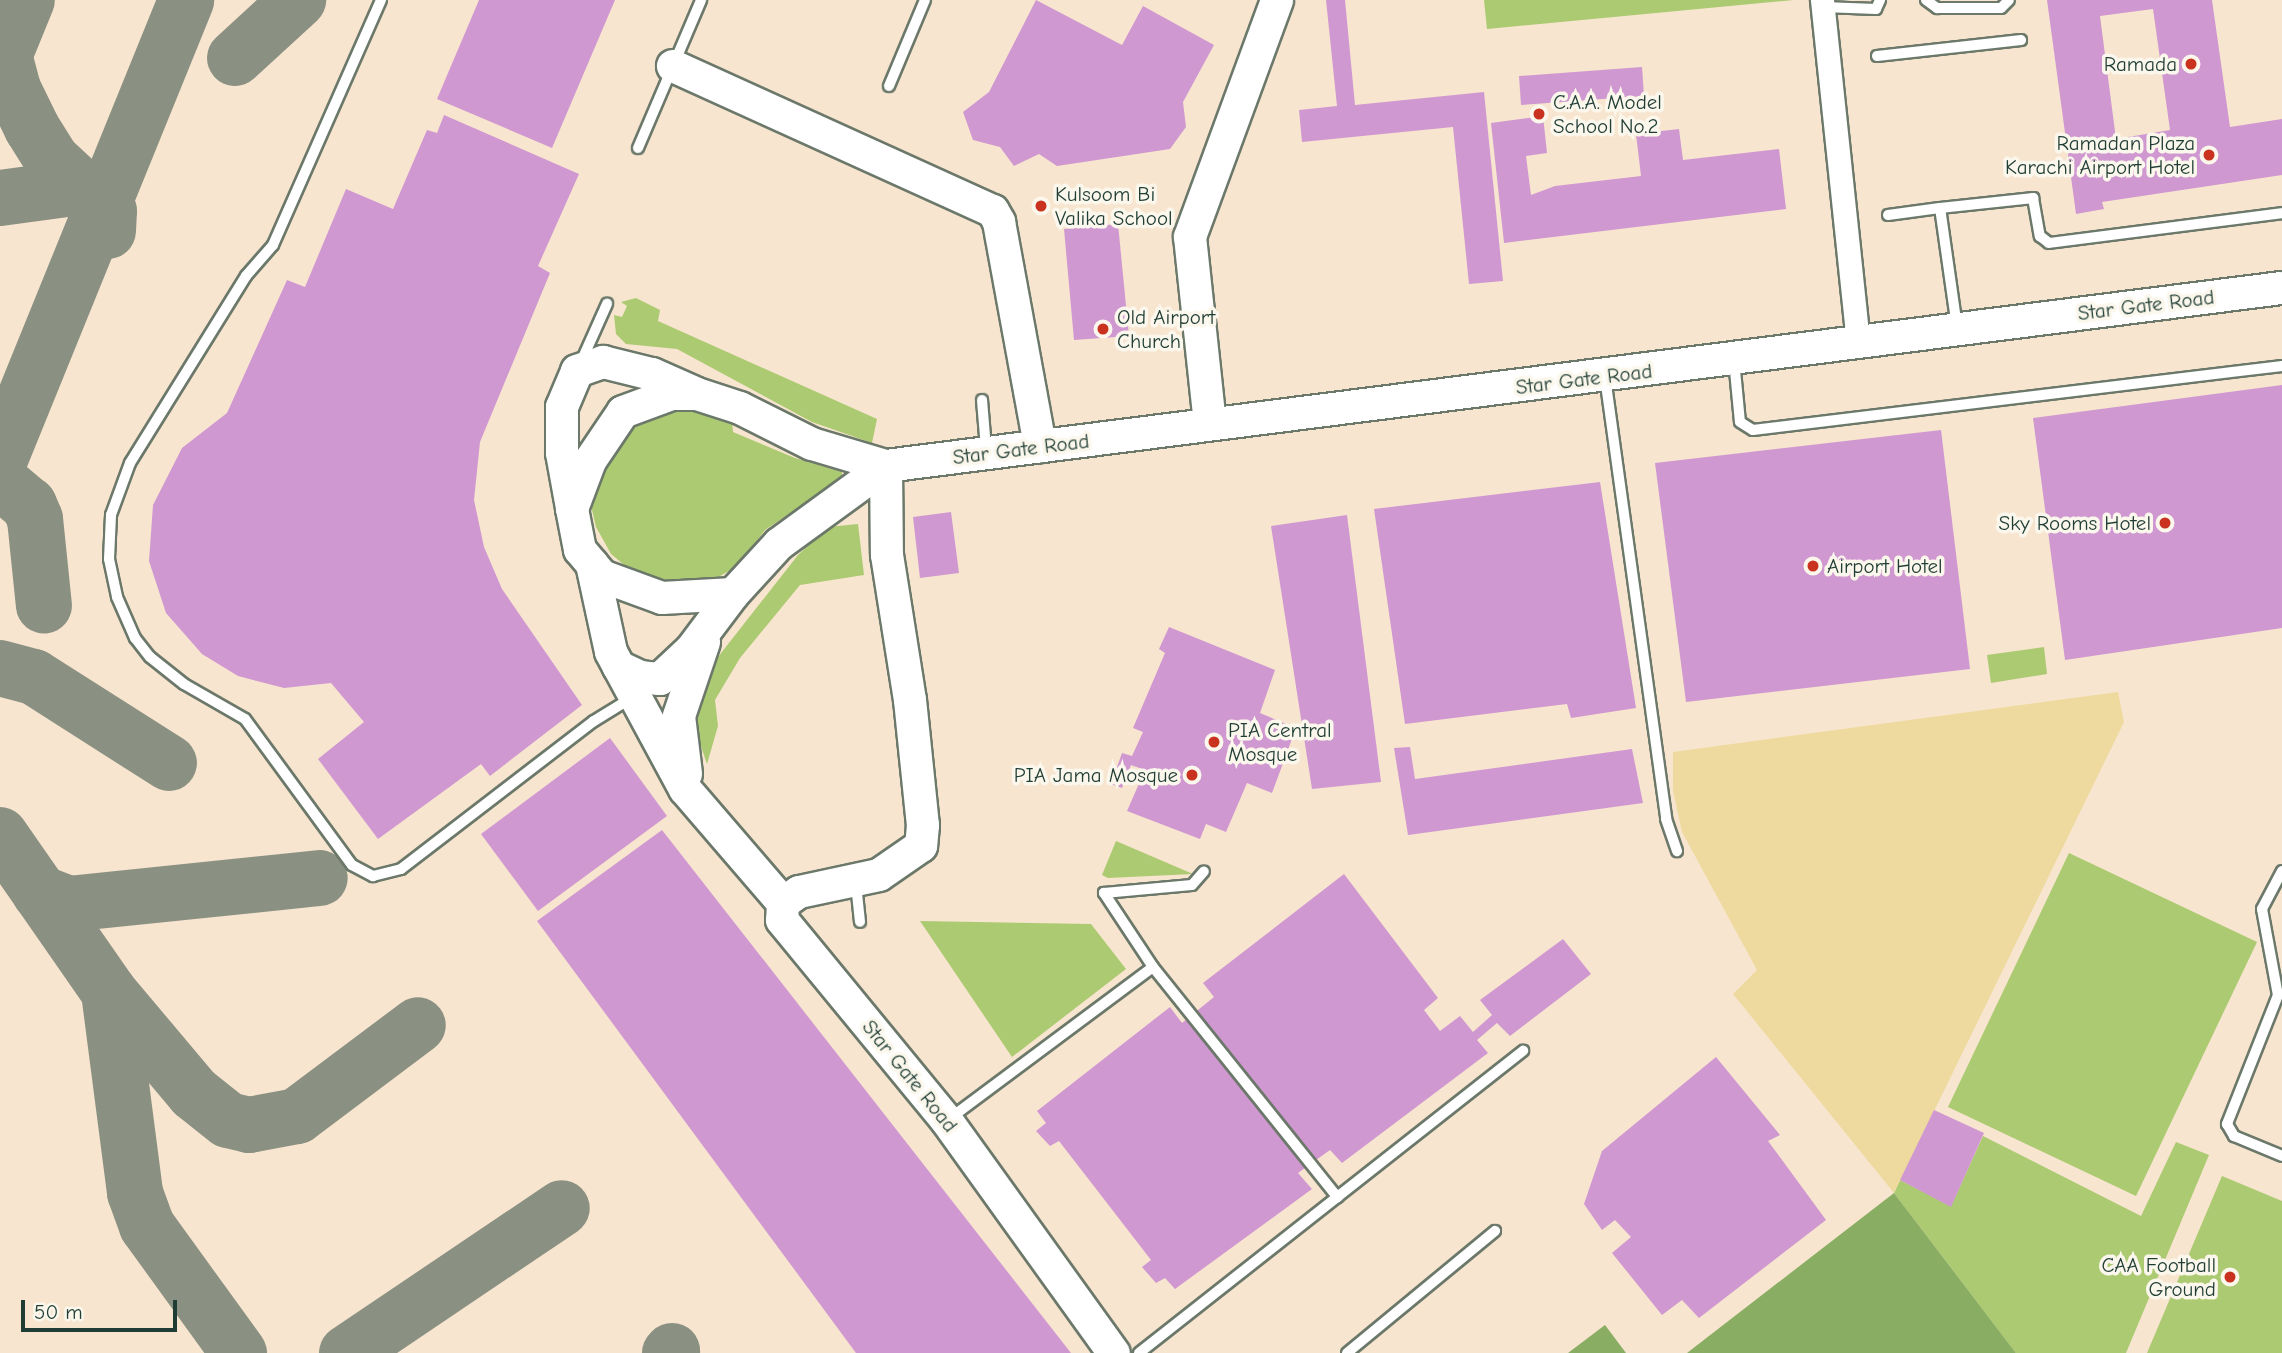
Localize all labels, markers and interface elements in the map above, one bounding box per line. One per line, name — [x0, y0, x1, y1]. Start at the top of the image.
place label: Ramada — [2104, 51, 2177, 77]
marker: Ramada — [2183, 56, 2199, 72]
place label: C.A.A. Model School No.2 — [1553, 89, 1662, 139]
marker: C.A.A. Model School No.2 — [1531, 106, 1547, 122]
place label: Ramadan Plaza Karachi Airport Hotel — [2005, 130, 2195, 180]
marker: Ramadan Plaza Karachi Airport Hotel — [2201, 147, 2217, 163]
place label: Kulsoom Bi Valika School — [1055, 181, 1173, 231]
marker: Kulsoom Bi Valika School — [1033, 198, 1049, 214]
street label: Star Gate Road — [2076, 284, 2216, 326]
place label: Old Airport Church — [1117, 304, 1215, 354]
marker: Old Airport Church — [1095, 321, 1111, 337]
street label: Star Gate Road — [1514, 358, 1654, 400]
street label: Star Gate Road — [951, 428, 1091, 470]
place label: Sky Rooms Hotel — [1999, 510, 2151, 536]
marker: Sky Rooms Hotel — [2157, 515, 2173, 531]
place label: Airport Hotel — [1827, 553, 1943, 579]
marker: Airport Hotel — [1805, 558, 1821, 574]
place label: PIA Central Mosque — [1228, 717, 1332, 767]
marker: PIA Central Mosque — [1206, 734, 1222, 750]
place label: PIA Jama Mosque — [1014, 762, 1178, 788]
marker: PIA Jama Mosque — [1184, 767, 1200, 783]
street label: Star Gate Road — [857, 1015, 963, 1137]
place label: CAA Football Ground — [2101, 1252, 2216, 1302]
marker: CAA Football Ground — [2222, 1269, 2238, 1285]
scale bar — [24, 1286, 180, 1330]
text: 50 m — [34, 1300, 83, 1324]

